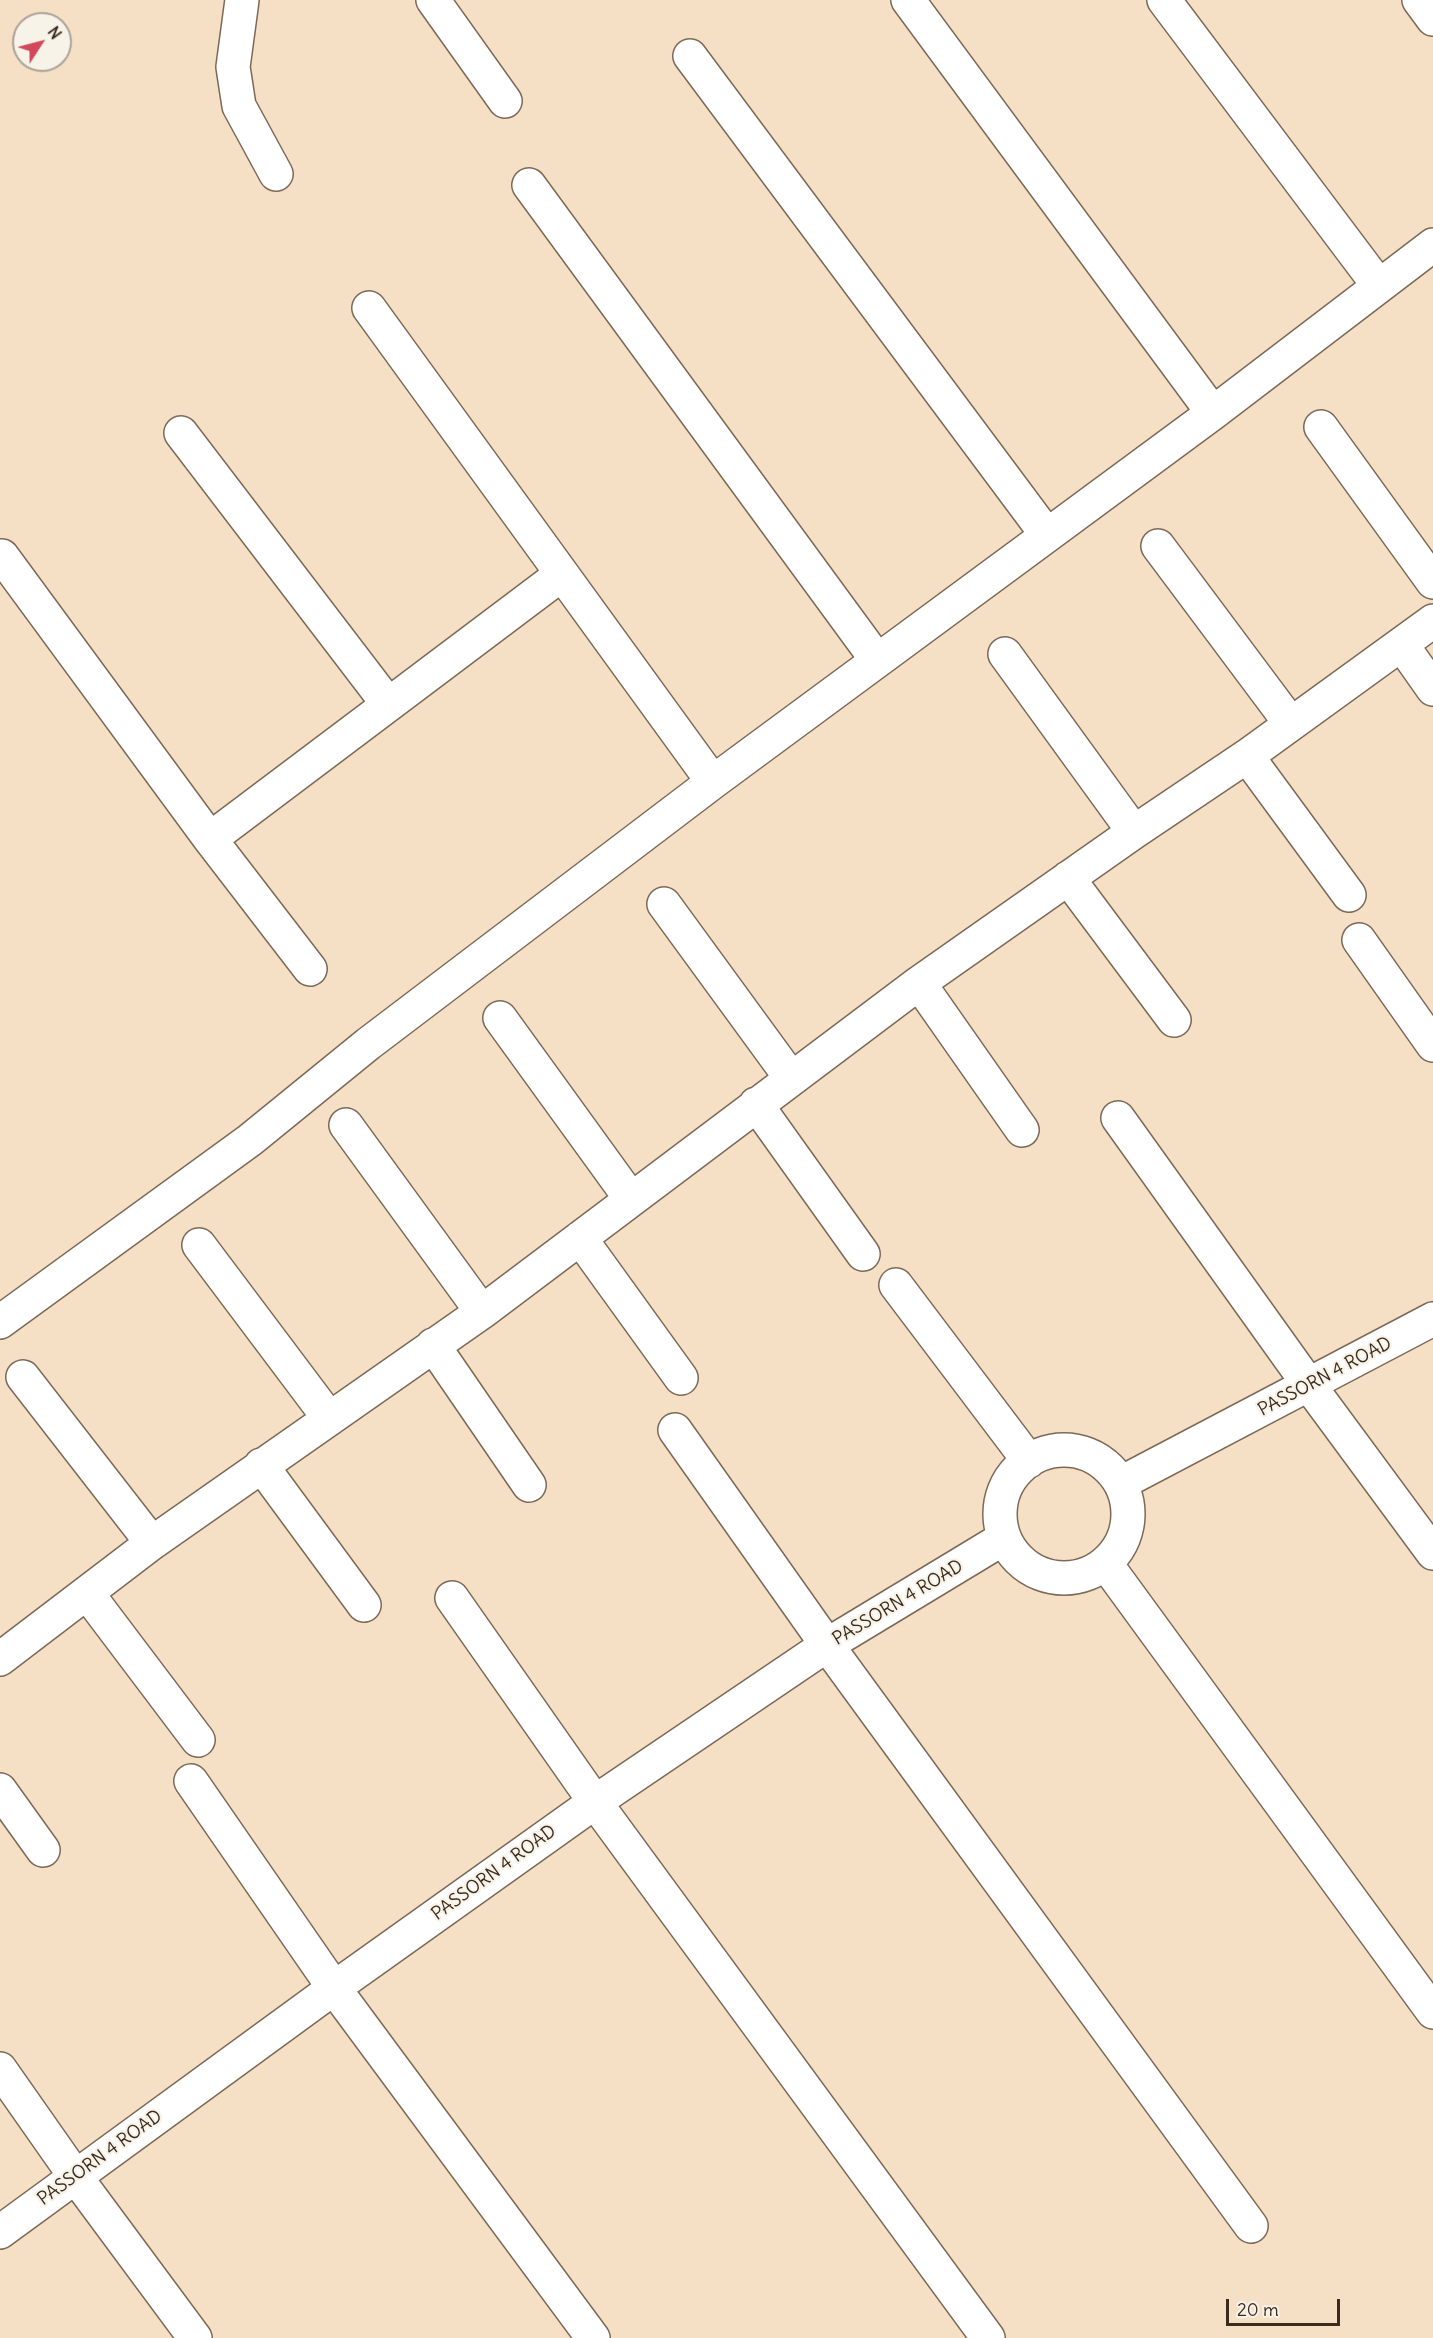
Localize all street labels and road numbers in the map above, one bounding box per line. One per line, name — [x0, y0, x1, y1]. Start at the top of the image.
street label: PASSORN 4 ROAD — [1254, 1333, 1396, 1421]
street label: PASSORN 4 ROAD — [829, 1556, 967, 1650]
street label: PASSORN 4 ROAD — [428, 1821, 560, 1925]
street label: PASSORN 4 ROAD — [34, 2106, 166, 2210]

